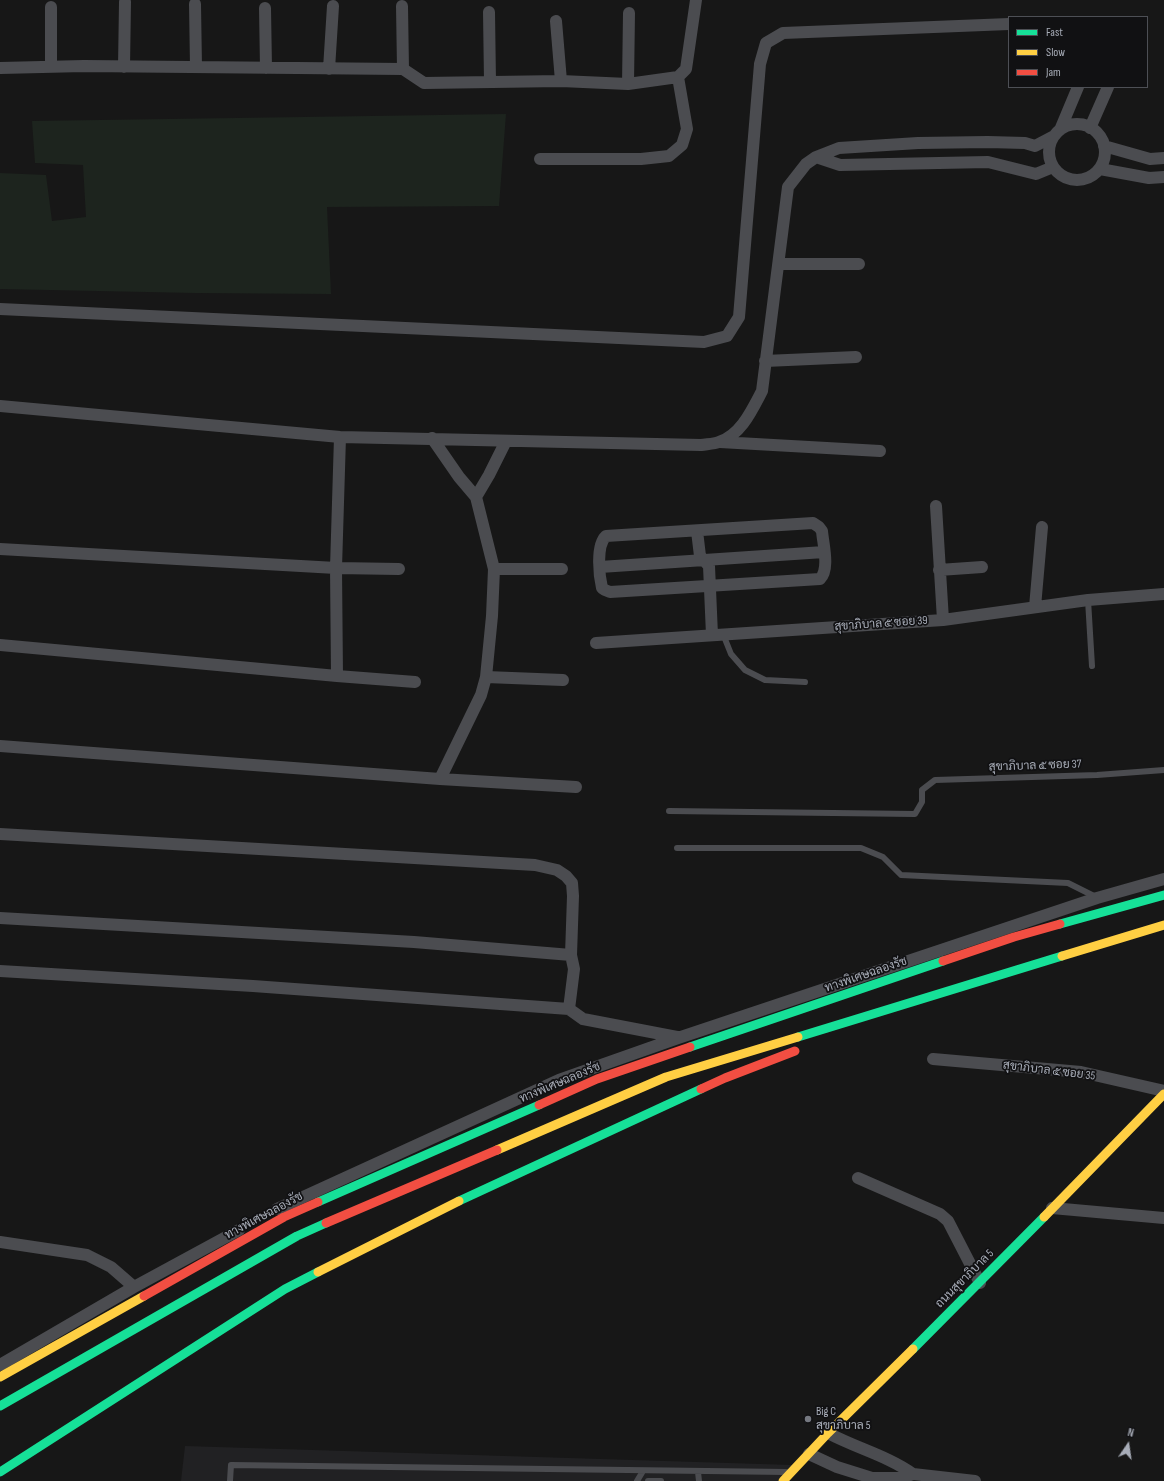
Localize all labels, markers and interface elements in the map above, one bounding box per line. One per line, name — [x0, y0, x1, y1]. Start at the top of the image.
legend — [1008, 16, 1148, 88]
text: Fast — [1046, 25, 1063, 40]
text: Slow — [1046, 45, 1065, 60]
text: Jam — [1046, 65, 1061, 80]
street label: สุขาภิบาล ๕ ซอย 39 — [834, 614, 928, 634]
street label: สุขาภิบาล ๕ ซอย 37 — [988, 757, 1082, 775]
street label: ทางพิเศษฉลองรัช — [823, 954, 909, 996]
street label: สุขาภิบาล ๕ ซอย 35 — [1002, 1058, 1096, 1084]
street label: ทางพิเศษฉลองรัช — [517, 1060, 603, 1106]
street label: ทางพิเศษฉลองรัช — [223, 1189, 305, 1243]
street label: ถนนสุขาภิบาล 5 — [933, 1247, 997, 1311]
place label: Big C สุขาภิบาล 5 — [816, 1405, 871, 1433]
marker: Big C สุขาภิบาล 5 — [803, 1414, 813, 1424]
north arrow — [1108, 1425, 1148, 1465]
text: N — [1126, 1426, 1135, 1440]

